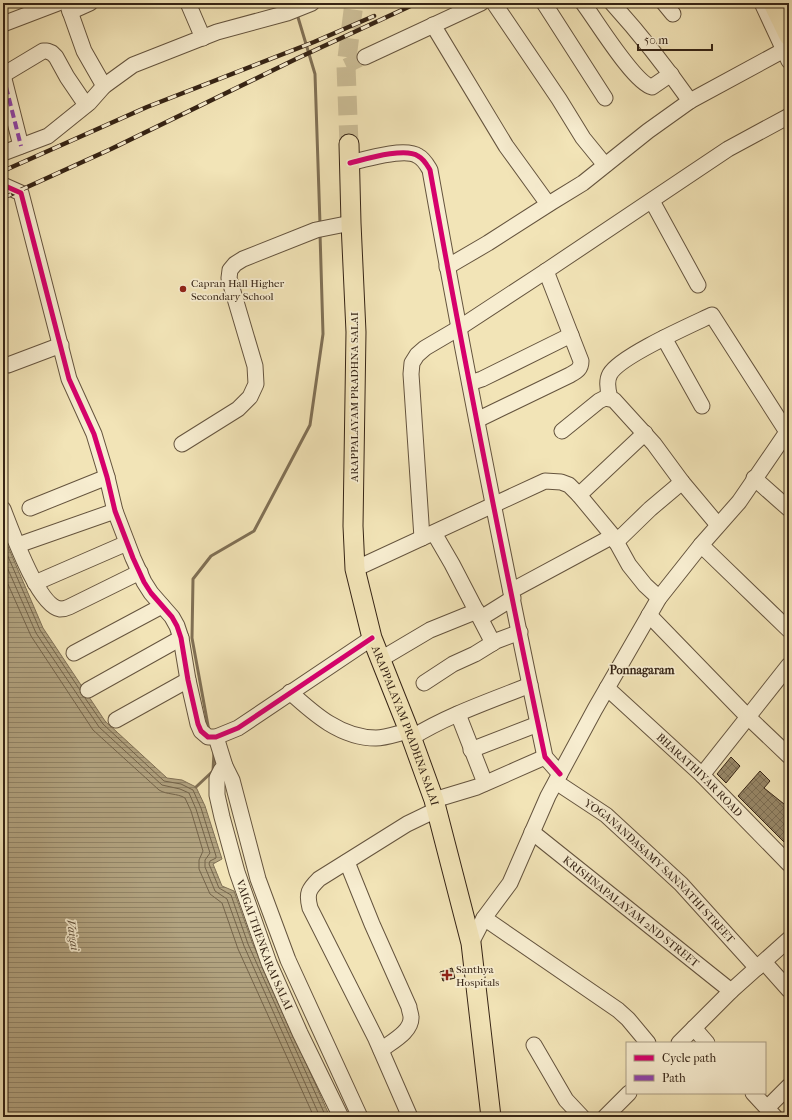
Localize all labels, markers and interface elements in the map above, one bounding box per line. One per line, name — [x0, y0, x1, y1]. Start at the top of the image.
scale bar — [638, 26, 712, 52]
text: 50 m — [644, 33, 668, 47]
place label: Capran Hall Higher Secondary School — [191, 277, 284, 303]
marker: Capran Hall Higher Secondary School — [178, 284, 188, 294]
street label: ARAPPALAYAM PRADHNA SALAI — [348, 311, 361, 483]
street label: ARAPPALAYAM PRADHNA SALAI — [368, 643, 441, 808]
district label: Ponnagaram — [609, 663, 676, 678]
street label: BHARATHIYAR ROAD — [654, 731, 745, 820]
street label: YOGANANDASAMY SANNATHI STREET — [581, 796, 737, 946]
street label: KRISHNAPALAYAM 2ND STREET — [560, 853, 702, 970]
street label: VAIGAI THENKARAI SALAI — [233, 877, 295, 1013]
water label: Vaigai — [64, 919, 82, 953]
place label: Santhya Hospitals — [456, 963, 499, 989]
marker: Santhya Hospitals — [441, 969, 453, 981]
legend — [626, 1042, 766, 1094]
text: Cycle path — [662, 1051, 717, 1065]
text: Path — [662, 1071, 686, 1085]

